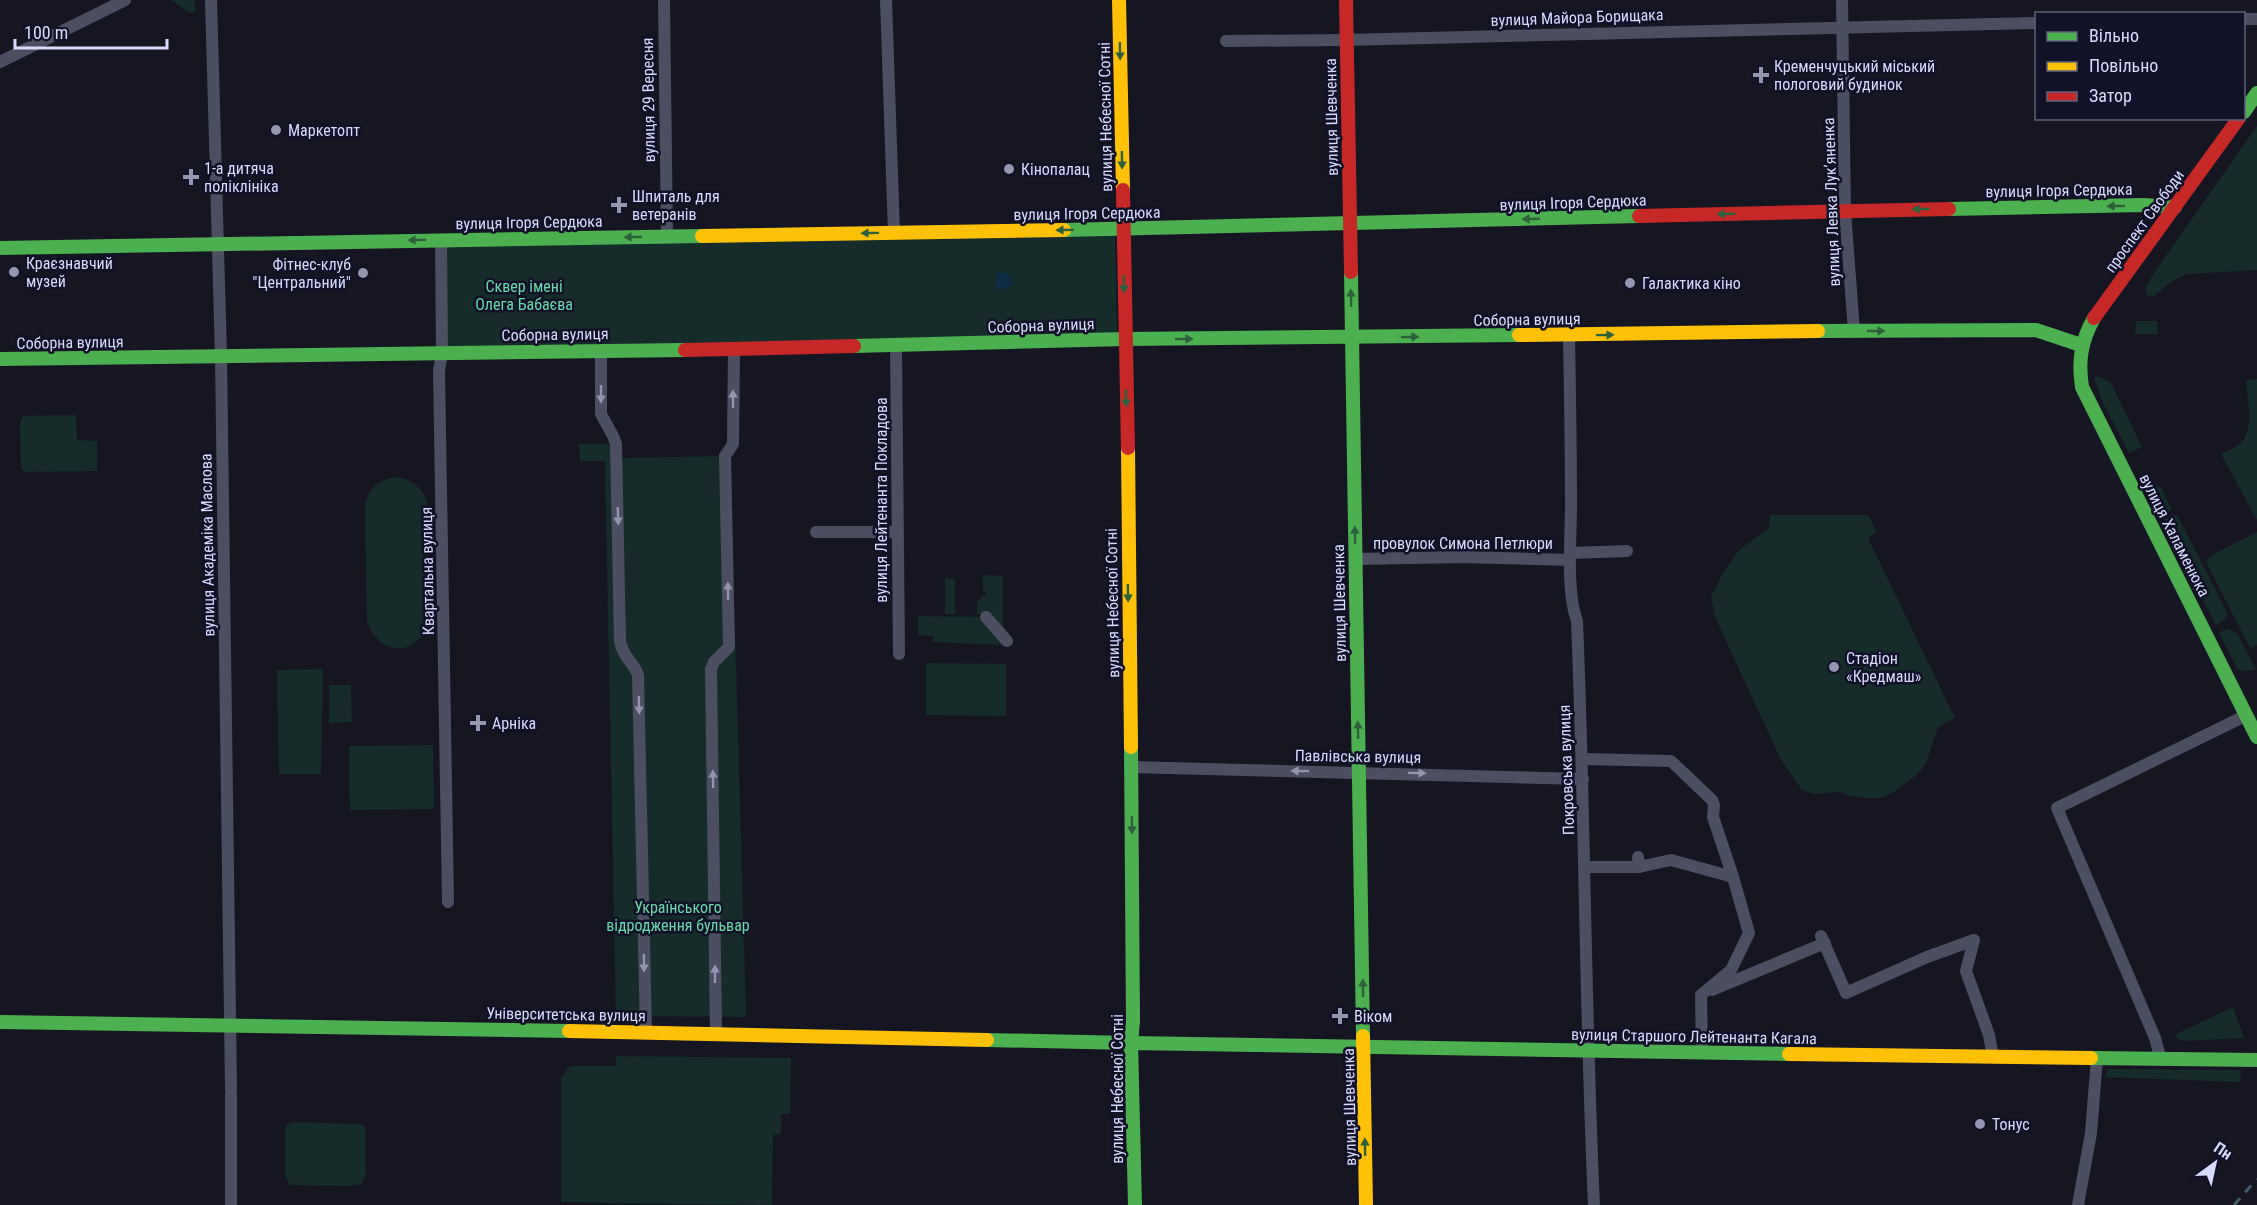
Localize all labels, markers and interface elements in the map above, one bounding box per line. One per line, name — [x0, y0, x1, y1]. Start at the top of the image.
street label: вулиця Майора Борищака — [1490, 5, 1664, 30]
scale bar — [15, 12, 166, 50]
legend — [2035, 12, 2245, 120]
text: 100 m — [24, 22, 68, 43]
text: Вільно — [2089, 25, 2139, 46]
street label: вулиця 29 Вересня — [638, 37, 659, 163]
one-way arrow — [1115, 41, 1125, 60]
street label: вулиця Небесної Сотні — [1095, 42, 1116, 192]
text: Повільно — [2089, 55, 2158, 76]
place label: Кременчуцький міський пологовий будинок — [1774, 57, 1935, 94]
street label: вулиця Шевченка — [1321, 58, 1342, 176]
marker: Кременчуцький міський пологовий будинок — [1752, 66, 1770, 84]
text: Затор — [2089, 85, 2132, 106]
street label: вулиця Левка Лукʼяненка — [1819, 117, 1844, 287]
place label: Маркетопт — [288, 121, 360, 140]
marker: Маркетопт — [269, 123, 283, 137]
one-way arrow — [1117, 151, 1127, 170]
place label: 1-а дитяча поліклініка — [204, 159, 279, 196]
place label: Кінопалац — [1021, 160, 1090, 179]
marker: Кінопалац — [1002, 162, 1016, 176]
street label: проспект Свободи — [2101, 166, 2188, 276]
marker: 1-а дитяча поліклініка — [182, 168, 200, 186]
street label: вулиця Ігоря Сердюка — [1985, 180, 2133, 201]
place label: Шпиталь для ветеранів — [632, 187, 720, 224]
street label: вулиця Ігоря Сердюка — [1499, 190, 1647, 215]
marker: Шпиталь для ветеранів — [610, 196, 628, 214]
one-way arrow — [2107, 201, 2126, 211]
street label: вулиця Ігоря Сердюка — [1013, 203, 1161, 224]
one-way arrow — [1912, 205, 1931, 214]
one-way arrow — [1717, 209, 1736, 219]
street label: вулиця Ігоря Сердюка — [455, 212, 603, 233]
one-way arrow — [1522, 215, 1541, 224]
one-way arrow — [1055, 225, 1074, 235]
one-way arrow — [860, 229, 879, 238]
one-way arrow — [623, 232, 642, 242]
one-way arrow — [407, 236, 426, 245]
place label: Краєзнавчий музей — [26, 254, 113, 291]
place label: Фітнес-клуб "Центральний" — [252, 255, 351, 292]
marker: Краєзнавчий музей — [7, 265, 21, 279]
marker: Фітнес-клуб "Центральний" — [356, 266, 370, 280]
one-way arrow — [1119, 274, 1129, 293]
place label: Галактика кіно — [1642, 274, 1741, 293]
marker: Галактика кіно — [1623, 276, 1637, 290]
park label: Сквер імені Олега Бабаєва — [475, 277, 573, 314]
one-way arrow — [1346, 289, 1355, 308]
street label: Соборна вулиця — [1473, 309, 1581, 330]
street label: Соборна вулиця — [987, 314, 1095, 337]
street label: Соборна вулиця — [501, 324, 609, 345]
one-way arrow — [1866, 326, 1885, 336]
one-way arrow — [1595, 330, 1614, 339]
street label: Соборна вулиця — [16, 332, 124, 353]
one-way arrow — [1400, 332, 1419, 342]
one-way arrow — [1174, 334, 1193, 344]
one-way arrow — [596, 385, 606, 404]
one-way arrow — [1122, 388, 1131, 407]
one-way arrow — [728, 389, 738, 408]
street label: вулиця Лейтенанта Покладова — [872, 397, 891, 603]
street label: вулиця Академіка Маслова — [196, 453, 219, 637]
street label: вулиця Халаменюка — [2135, 471, 2214, 600]
street label: Квартальна вулиця — [417, 507, 438, 635]
one-way arrow — [613, 507, 622, 526]
one-way arrow — [1350, 526, 1360, 545]
street label: вулиця Небесної Сотні — [1102, 528, 1123, 678]
street label: провулок Симона Петлюри — [1373, 534, 1553, 553]
street label: вулиця Шевченка — [1329, 544, 1350, 662]
one-way arrow — [723, 582, 733, 601]
one-way arrow — [1123, 583, 1133, 602]
place label: Стадіон «Кредмаш» — [1846, 649, 1922, 686]
marker: Стадіон «Кредмаш» — [1827, 660, 1841, 674]
one-way arrow — [634, 695, 644, 714]
street label: Покровська вулиця — [1555, 704, 1578, 836]
marker: Арніка — [469, 714, 487, 732]
place label: Арніка — [492, 714, 536, 733]
one-way arrow — [1353, 720, 1363, 739]
street label: Павлівська вулиця — [1295, 746, 1421, 767]
one-way arrow — [1291, 766, 1310, 775]
one-way arrow — [1408, 769, 1427, 778]
one-way arrow — [708, 770, 718, 789]
one-way arrow — [1127, 816, 1137, 835]
park label: Українського відродження бульвар — [606, 898, 750, 935]
one-way arrow — [640, 953, 649, 972]
one-way arrow — [710, 965, 720, 984]
one-way arrow — [1359, 978, 1368, 997]
street label: Університетська вулиця — [486, 1004, 646, 1025]
marker: Віком — [1331, 1007, 1349, 1025]
place label: Віком — [1354, 1007, 1392, 1026]
street label: вулиця Небесної Сотні — [1108, 1014, 1127, 1164]
street label: вулиця Старшого Лейтенанта Кагала — [1571, 1025, 1817, 1048]
street label: вулиця Шевченка — [1339, 1048, 1360, 1166]
place label: Тонус — [1992, 1115, 2030, 1134]
marker: Тонус — [1973, 1117, 1987, 1131]
north arrow — [2185, 1133, 2245, 1193]
one-way arrow — [1361, 1137, 1370, 1156]
text: Пн — [2210, 1138, 2236, 1164]

